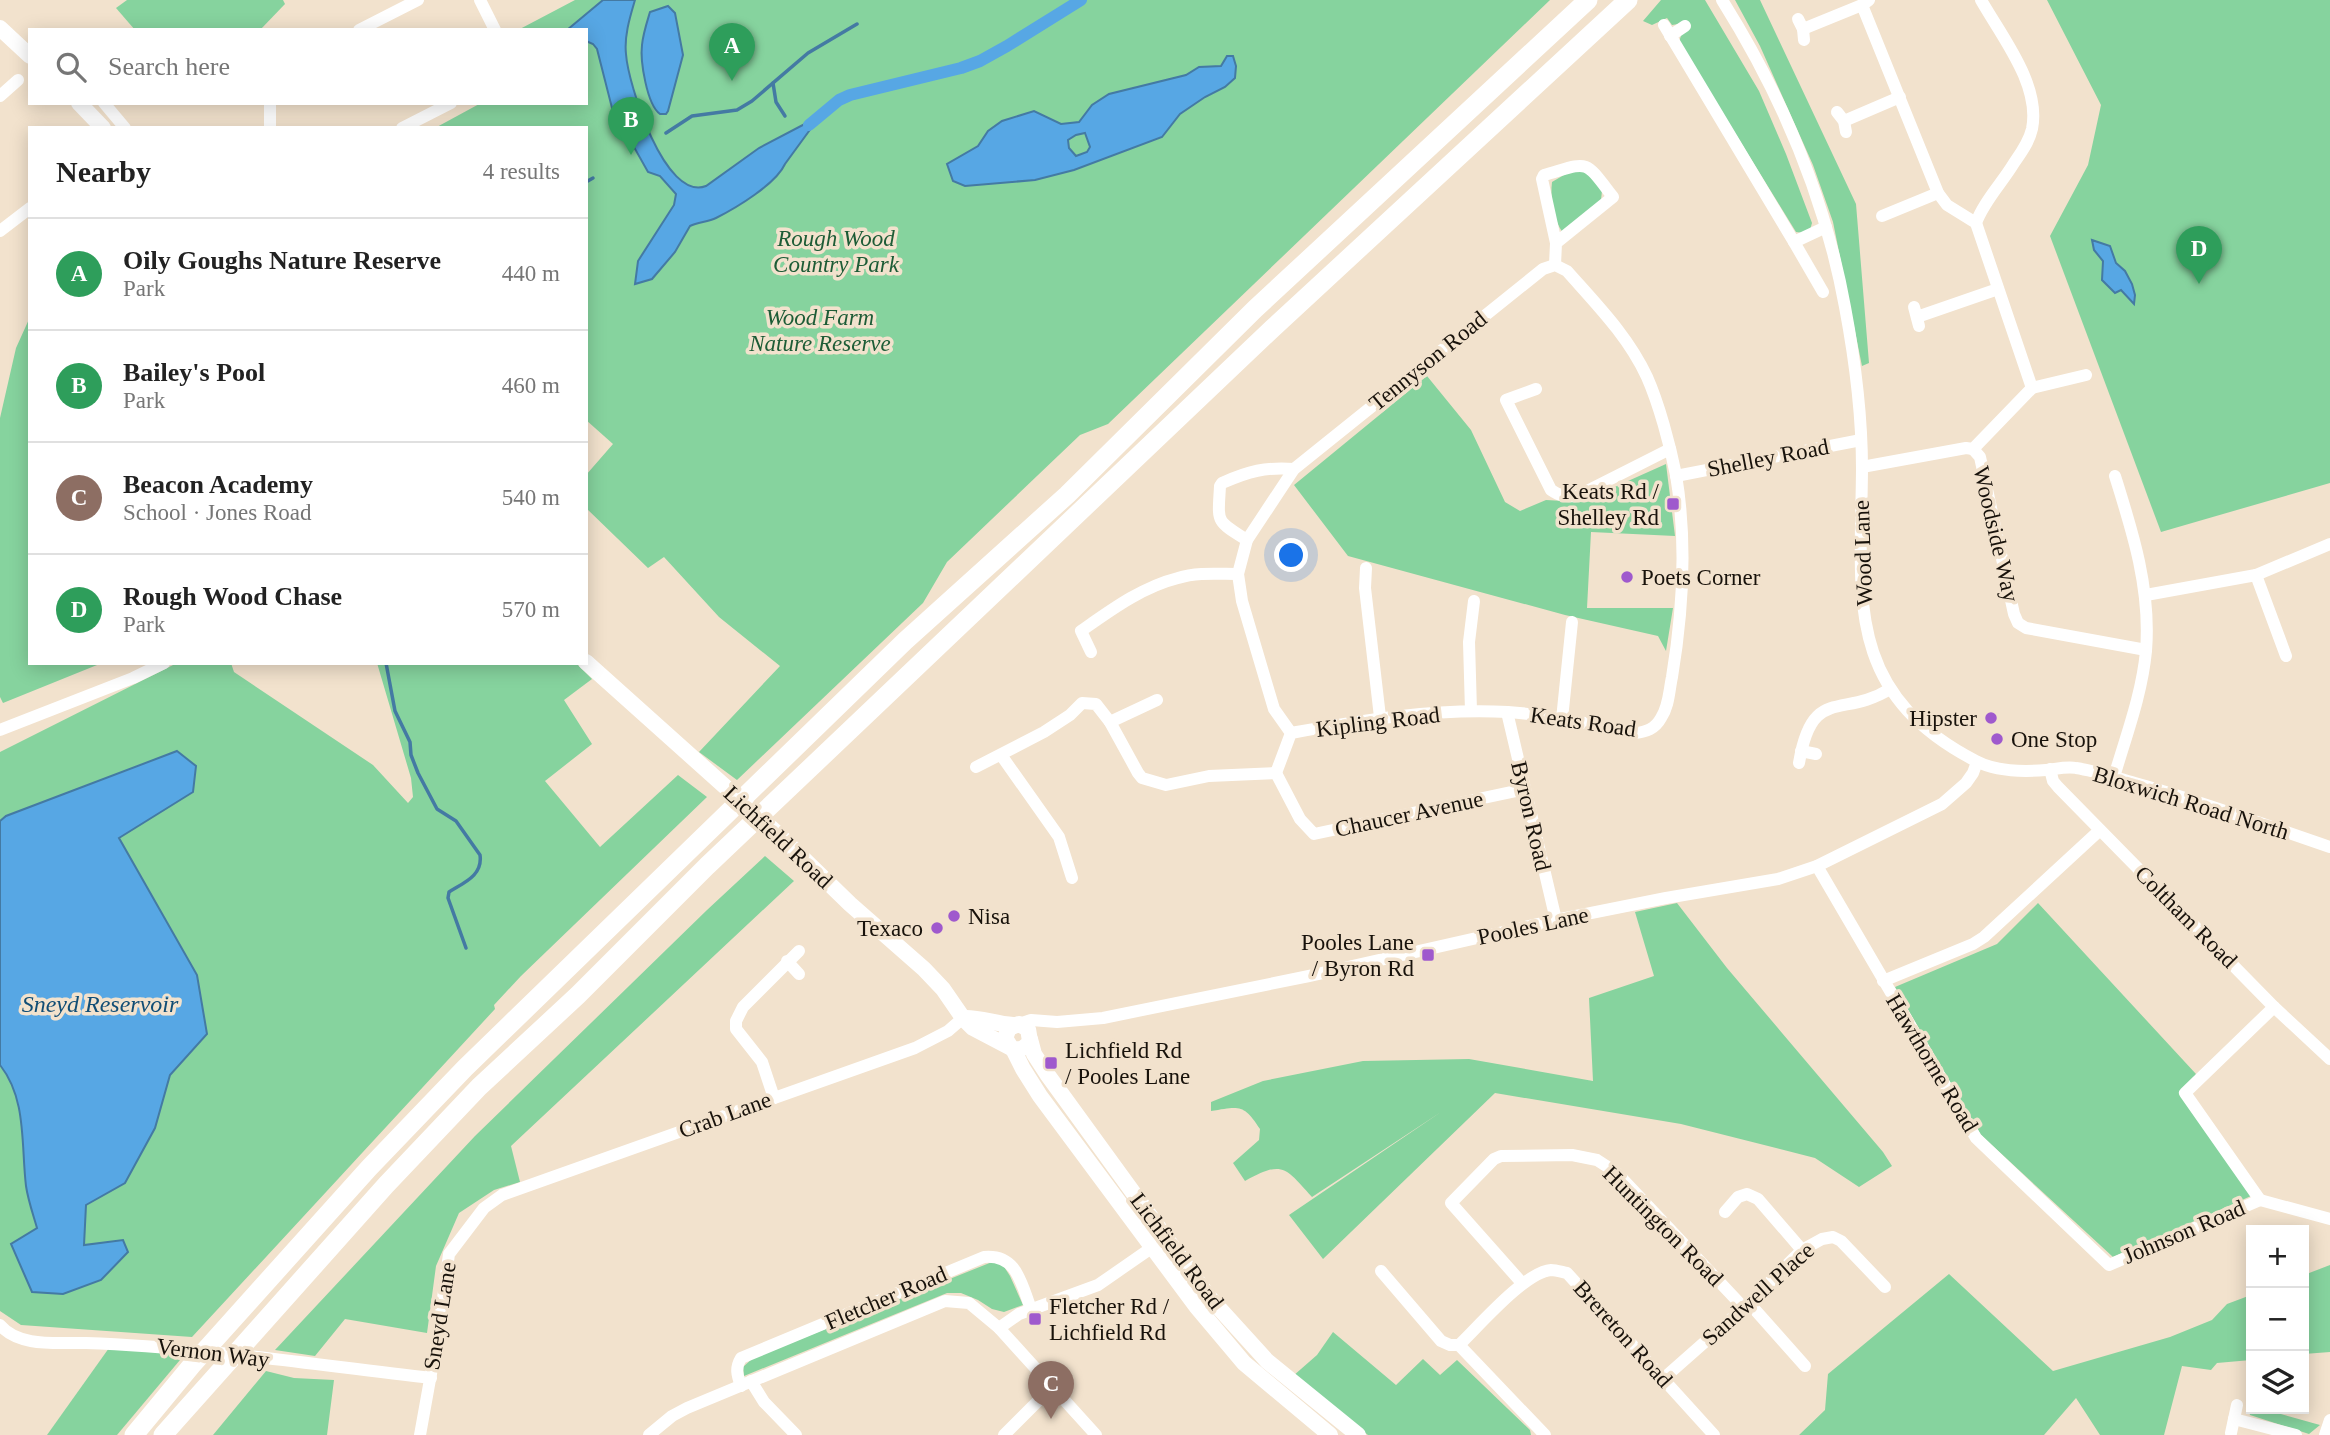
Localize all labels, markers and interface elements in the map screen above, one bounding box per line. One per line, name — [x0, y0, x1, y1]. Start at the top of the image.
pin: A — [709, 23, 755, 81]
search box — [28, 28, 588, 105]
icon: search — [52, 48, 90, 86]
text: Search here — [108, 52, 230, 81]
pin: B — [608, 97, 654, 155]
text: Nearby — [56, 155, 151, 188]
text: 4 results — [483, 159, 560, 184]
park label: Rough Wood Country Park — [773, 226, 900, 277]
pin: D — [2176, 226, 2222, 284]
text: Oily Goughs Nature Reserve — [123, 246, 441, 275]
text: A — [71, 261, 87, 286]
text: 440 m — [502, 261, 560, 286]
text: Park — [123, 276, 165, 301]
park label: Wood Farm Nature Reserve — [748, 305, 891, 356]
street label: Tennyson Road — [1364, 306, 1492, 416]
text: Bailey's Pool — [123, 358, 265, 387]
text: B — [71, 373, 87, 398]
text: 460 m — [502, 373, 560, 398]
text: Park — [123, 388, 165, 413]
street label: Shelley Road — [1705, 434, 1831, 482]
street label: Woodside Way — [1968, 464, 2024, 605]
text: Beacon Academy — [123, 470, 313, 499]
place label: Keats Rd / Shelley Rd — [1557, 479, 1660, 530]
text: C — [71, 485, 87, 510]
text: 540 m — [502, 485, 560, 510]
marker: Keats Rd / Shelley Rd — [1665, 496, 1681, 512]
text: School · Jones Road — [123, 500, 311, 525]
street label: Wood Lane — [1849, 500, 1877, 606]
your location — [1274, 538, 1308, 572]
place label: Poets Corner — [1641, 565, 1761, 590]
marker: Poets Corner — [1619, 569, 1635, 585]
text: Rough Wood Chase — [123, 582, 342, 611]
text: D — [71, 597, 87, 622]
text: 570 m — [502, 597, 560, 622]
text: Park — [123, 612, 165, 637]
street label: Kipling Road — [1315, 702, 1442, 742]
street label: Keats Road — [1528, 702, 1638, 742]
place label: Hipster — [1909, 706, 1977, 731]
marker: Hipster — [1983, 710, 1999, 726]
place label: One Stop — [2011, 727, 2097, 752]
marker: One Stop — [1989, 731, 2005, 747]
street label: Byron Road — [1506, 759, 1556, 874]
street label: Bloxwich Road North — [2090, 761, 2292, 845]
street label: Lichfield Road — [719, 781, 838, 894]
street label: Chaucer Avenue — [1333, 786, 1485, 842]
street label: Coltham Road — [2130, 861, 2242, 973]
street label: Pooles Lane — [1475, 902, 1591, 950]
place label: Nisa — [968, 904, 1010, 929]
marker: Nisa — [946, 908, 962, 924]
place label: Texaco — [857, 916, 923, 941]
marker: Texaco — [929, 920, 945, 936]
place label: Pooles Lane / Byron Rd — [1301, 930, 1414, 981]
marker: Pooles Lane / Byron Rd — [1420, 947, 1436, 963]
street label: Hawthorne Road — [1881, 989, 1983, 1137]
water label: Sneyd Reservoir — [22, 991, 179, 1017]
place label: Lichfield Rd / Pooles Lane — [1065, 1038, 1190, 1089]
marker: Lichfield Rd / Pooles Lane — [1043, 1055, 1059, 1071]
street label: Crab Lane — [675, 1087, 775, 1143]
street label: Huntington Road — [1598, 1161, 1728, 1291]
street label: Lichfield Road — [1125, 1188, 1229, 1314]
street label: Johnson Road — [2119, 1195, 2249, 1269]
map controls — [2246, 1225, 2309, 1414]
button: + — [2246, 1225, 2309, 1288]
street label: Sandwell Place — [1697, 1237, 1819, 1351]
street label: Sneyd Lane — [419, 1260, 461, 1372]
street label: Fletcher Road — [821, 1261, 951, 1335]
street label: Brereton Road — [1569, 1276, 1678, 1393]
button: − — [2246, 1288, 2309, 1351]
place label: Fletcher Rd / Lichfield Rd — [1049, 1294, 1170, 1345]
marker: Fletcher Rd / Lichfield Rd — [1027, 1311, 1043, 1327]
street label: Vernon Way — [155, 1334, 271, 1372]
button: layers — [2246, 1351, 2309, 1414]
pin: C — [1028, 1361, 1074, 1419]

